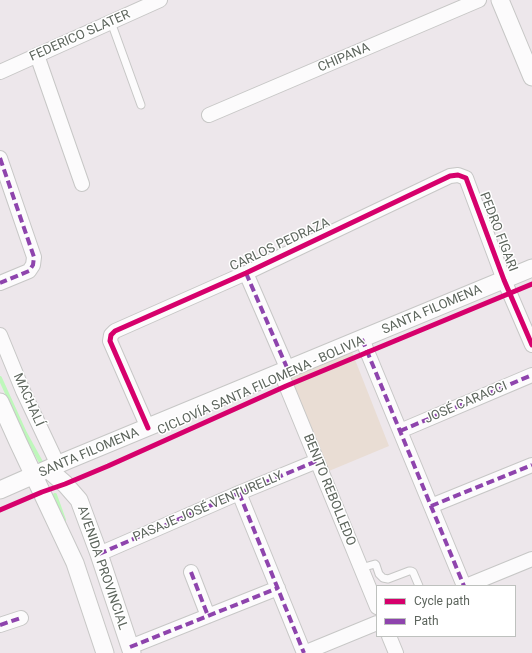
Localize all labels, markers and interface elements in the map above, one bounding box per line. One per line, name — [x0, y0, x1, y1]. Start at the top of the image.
street label: FEDERICO SLATER — [27, 7, 133, 65]
street label: CHIPANA — [316, 40, 372, 76]
street label: PEDRO FIGARI — [476, 190, 520, 274]
street label: CARLOS PEDRAZA — [228, 215, 332, 275]
street label: SANTA FILOMENA — [380, 282, 484, 338]
street label: CICLOVÍA SANTA FILOMENA - BOLIVIA — [155, 333, 367, 439]
street label: MACHALÍ — [9, 371, 47, 429]
street label: JOSÉ CARACCI — [422, 379, 510, 427]
street label: SANTA FILOMENA — [37, 425, 141, 481]
street label: BENITO REBOLLEDO — [299, 432, 359, 548]
street label: PASAJE JOSÉ VENTURELLY — [131, 468, 285, 546]
street label: AVENIDA PROVINCIAL — [73, 504, 131, 632]
legend — [376, 585, 516, 637]
text: Cycle path — [414, 594, 470, 608]
text: Path — [414, 614, 439, 628]

